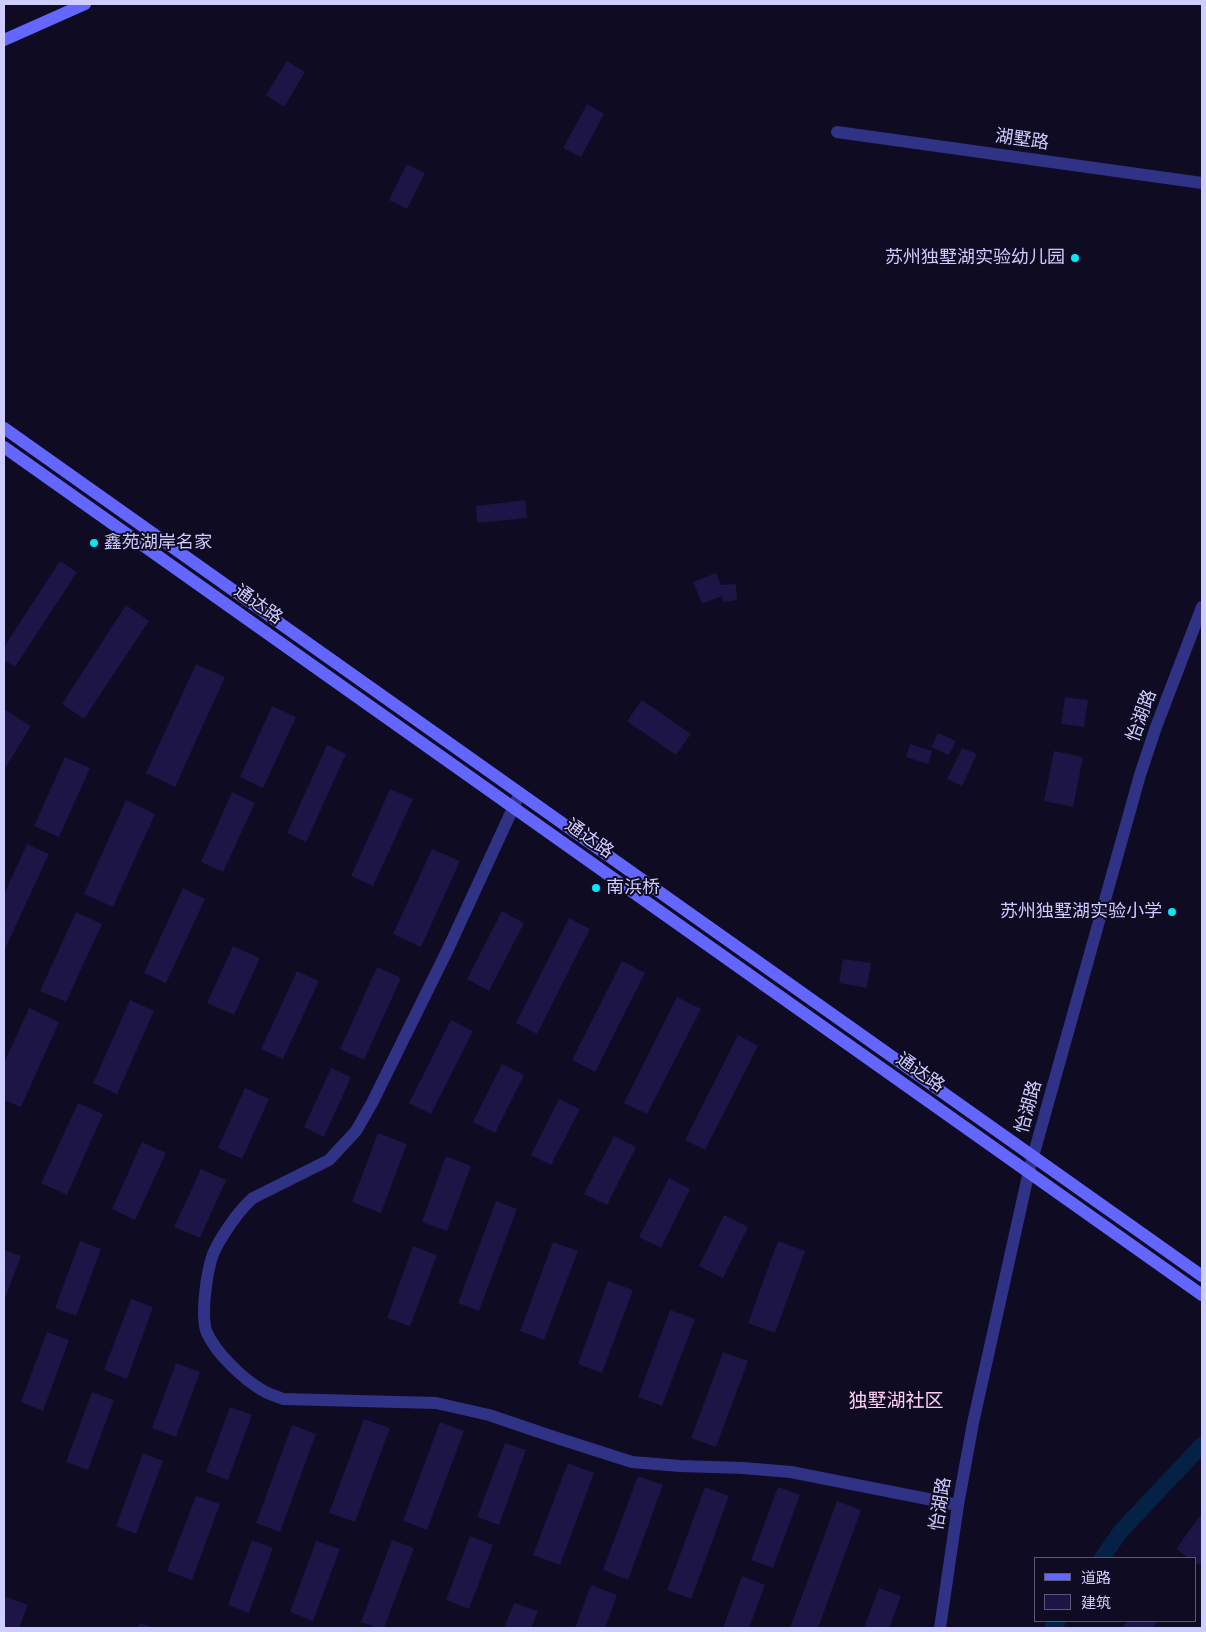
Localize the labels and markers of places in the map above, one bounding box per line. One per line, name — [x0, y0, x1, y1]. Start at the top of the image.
place label: 苏州独墅湖实验幼儿园 — [885, 247, 1065, 269]
marker: 苏州独墅湖实验幼儿园 — [1069, 252, 1081, 264]
place label: 鑫苑湖岸名家 — [104, 532, 212, 554]
marker: 鑫苑湖岸名家 — [88, 537, 100, 549]
place label: 南浜桥 — [606, 877, 660, 899]
marker: 南浜桥 — [590, 882, 602, 894]
place label: 苏州独墅湖实验小学 — [1000, 901, 1162, 923]
marker: 苏州独墅湖实验小学 — [1166, 906, 1178, 918]

